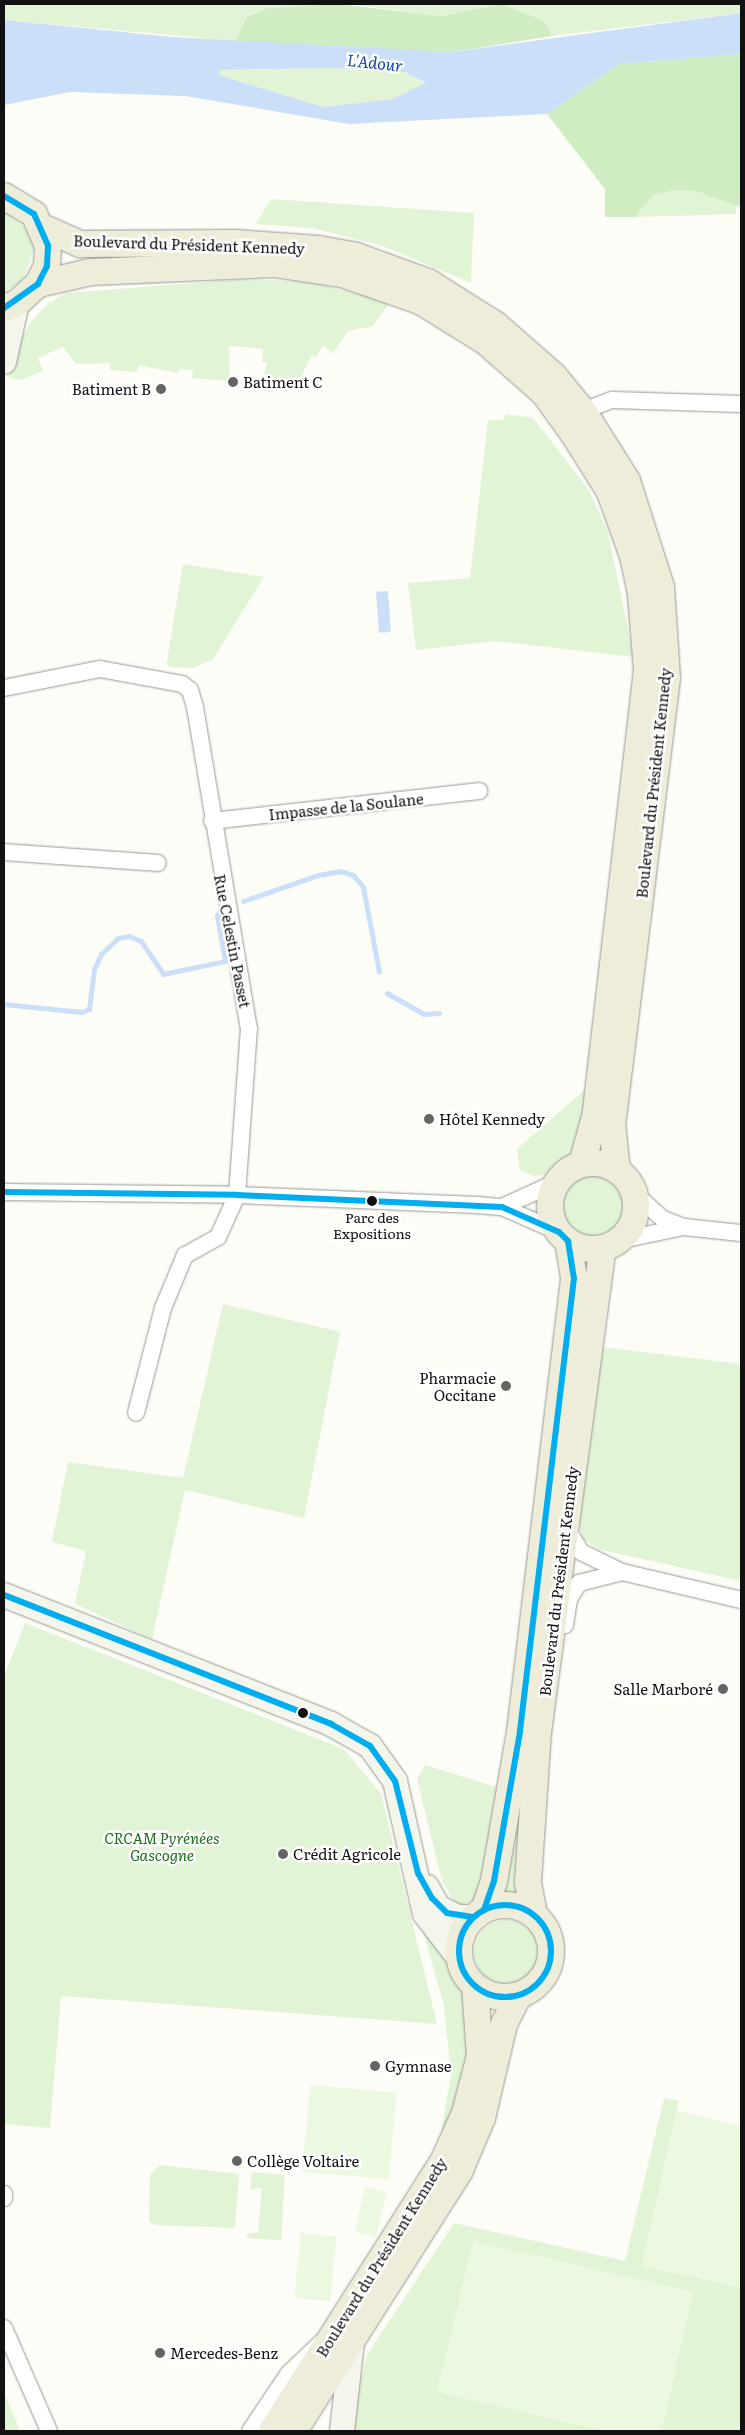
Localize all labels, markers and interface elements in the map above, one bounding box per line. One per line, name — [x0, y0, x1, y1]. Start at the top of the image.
water label: L'Adour — [346, 50, 404, 74]
street label: Boulevard du Président Kennedy — [73, 231, 305, 257]
place label: Batiment C — [243, 373, 323, 391]
marker: Batiment C — [227, 376, 239, 388]
place label: Batiment B — [72, 380, 151, 398]
marker: Batiment B — [155, 383, 167, 395]
street label: Boulevard du Président Kennedy — [632, 667, 674, 899]
street label: Impasse de la Soulane — [268, 789, 424, 823]
street label: Rue Celestin Passet — [211, 873, 255, 1009]
place label: Hôtel Kennedy — [439, 1110, 545, 1128]
marker: Hôtel Kennedy — [423, 1113, 435, 1125]
marker: Parc des Expositions — [367, 1196, 377, 1206]
place label: Parc des Expositions — [333, 1209, 411, 1242]
place label: Pharmacie Occitane — [419, 1368, 496, 1403]
marker: Pharmacie Occitane — [500, 1380, 512, 1392]
street label: Boulevard du Président Kennedy — [535, 1465, 581, 1697]
place label: Salle Marboré — [613, 1680, 713, 1698]
marker: Salle Marboré — [717, 1683, 729, 1695]
unlabelled marker — [298, 1708, 308, 1718]
park label: CRCAM Pyrénées Gascogne — [104, 1828, 220, 1863]
place label: Crédit Agricole — [293, 1845, 401, 1863]
marker: Crédit Agricole — [277, 1848, 289, 1860]
place label: Gymnase — [385, 2057, 452, 2075]
marker: Gymnase — [369, 2060, 381, 2072]
place label: Collège Voltaire — [247, 2152, 359, 2170]
street label: Boulevard du Président Kennedy — [312, 2154, 450, 2360]
marker: Collège Voltaire — [231, 2155, 243, 2167]
place label: Mercedes-Benz — [170, 2344, 278, 2362]
marker: Mercedes-Benz — [154, 2347, 166, 2359]

